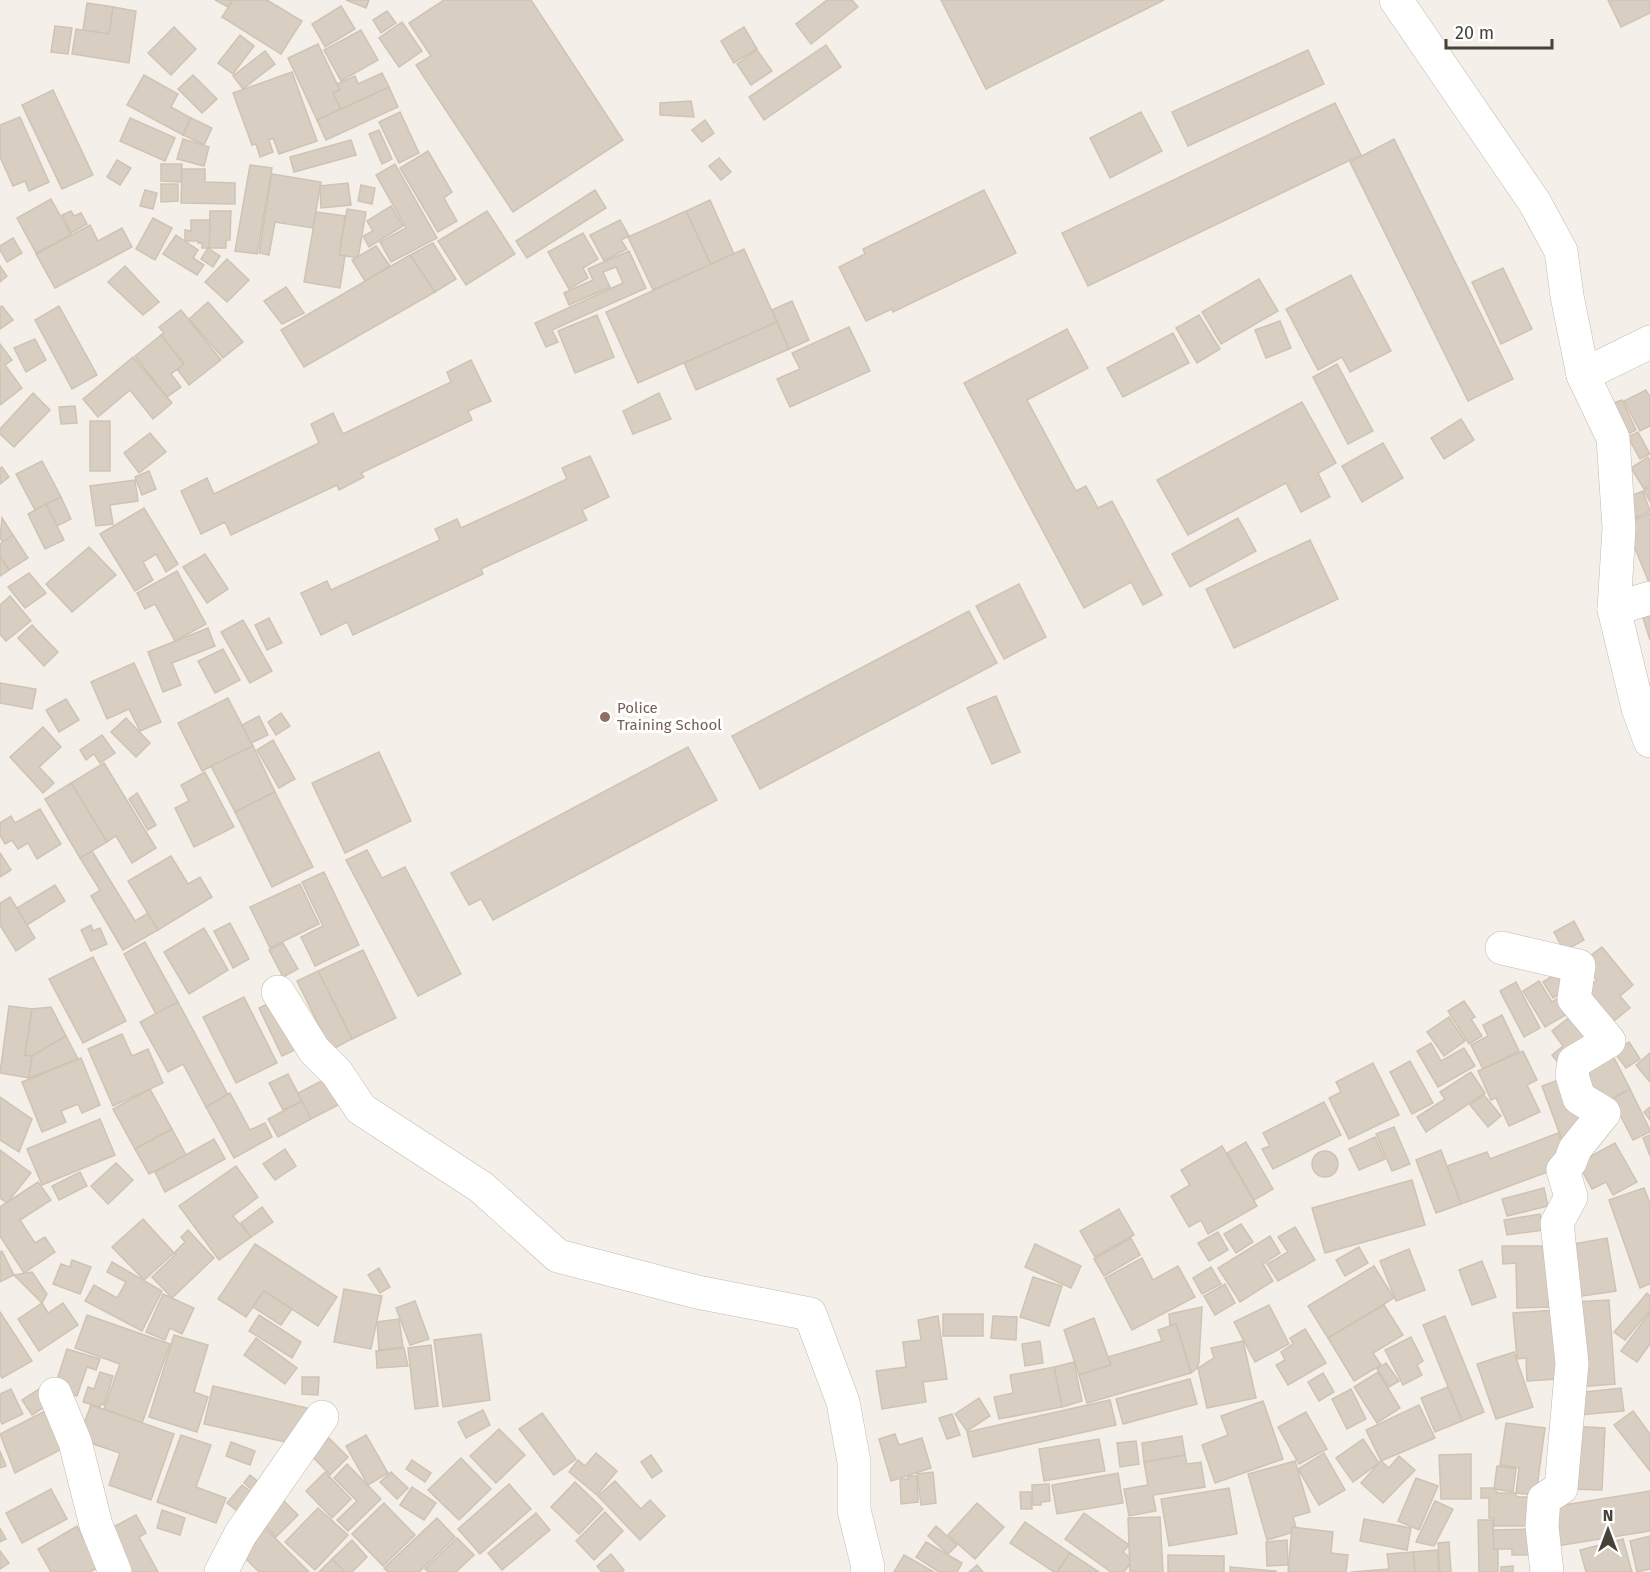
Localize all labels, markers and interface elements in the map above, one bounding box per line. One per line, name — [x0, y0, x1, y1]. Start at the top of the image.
scale bar — [1446, 12, 1552, 50]
text: 20 m — [1455, 22, 1494, 44]
place label: Police Training School — [617, 699, 722, 734]
marker: Police Training School — [598, 710, 612, 724]
north arrow — [1578, 1500, 1638, 1560]
text: N — [1603, 1506, 1613, 1525]

